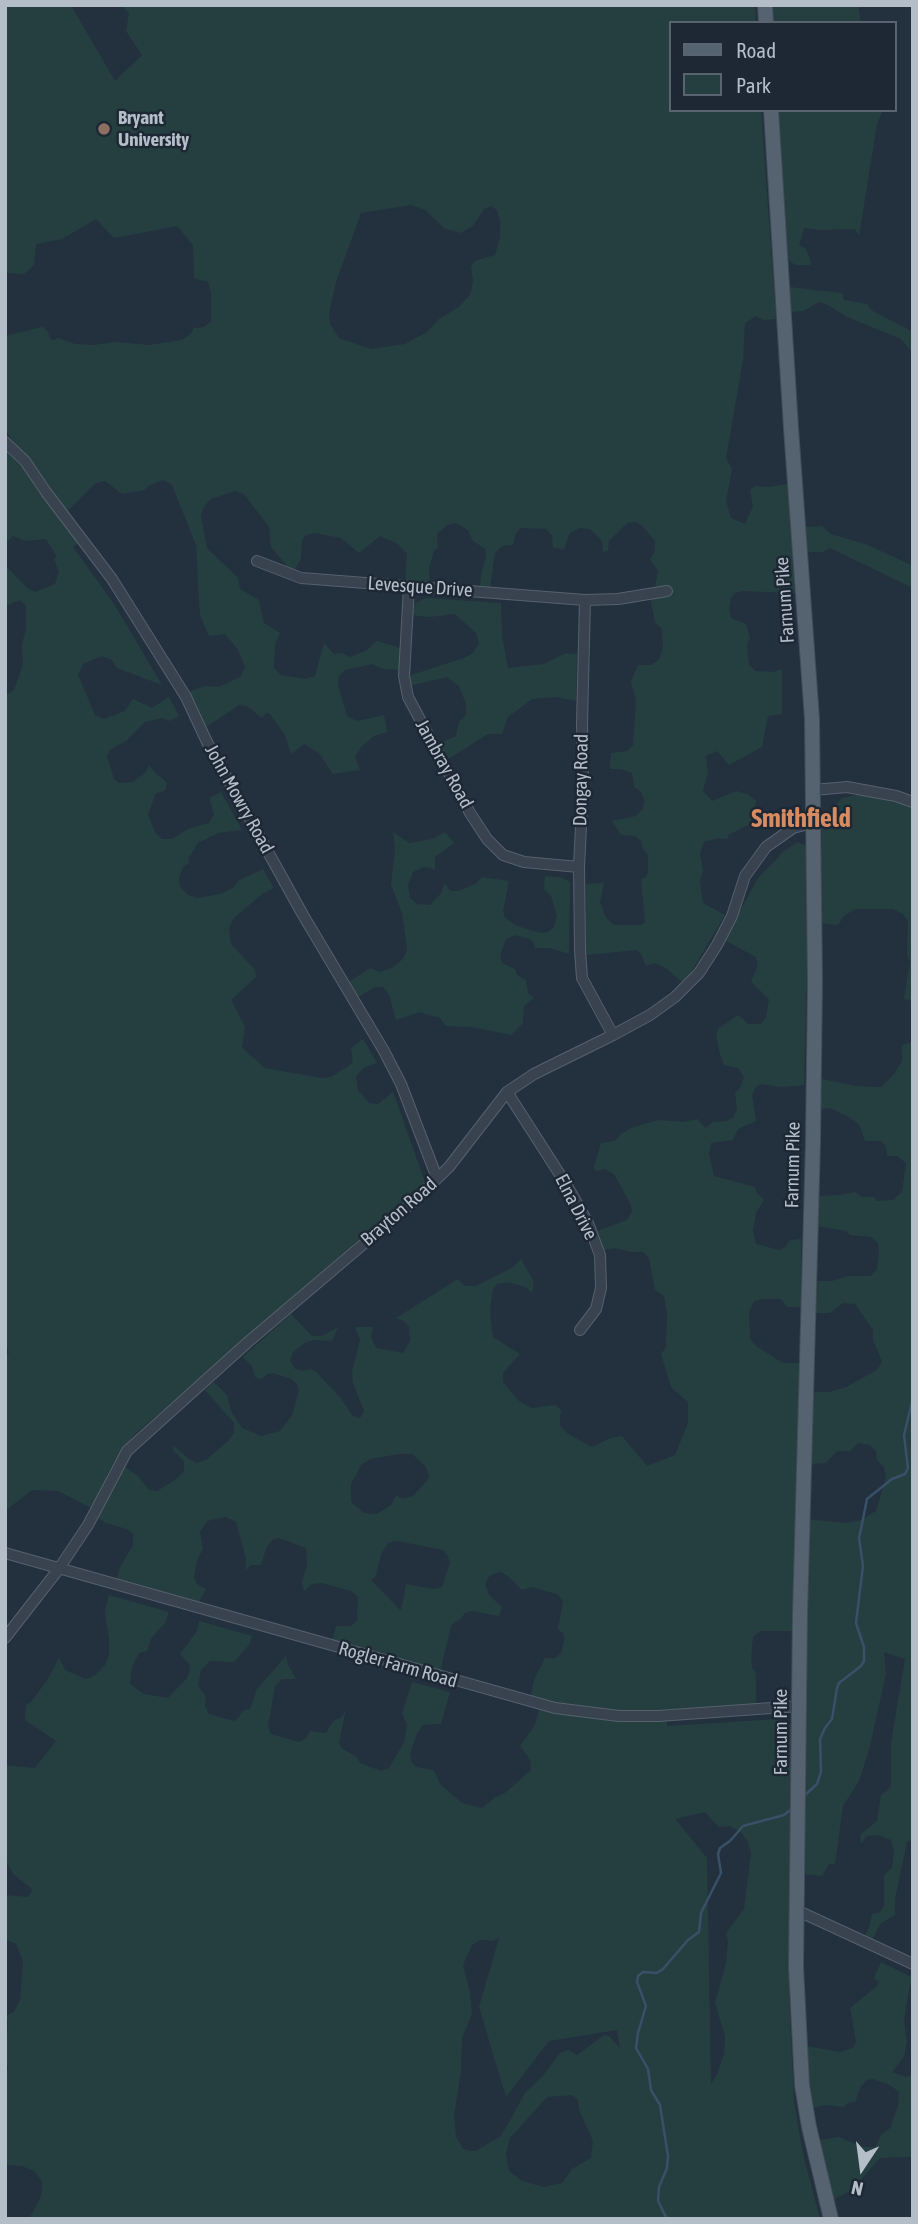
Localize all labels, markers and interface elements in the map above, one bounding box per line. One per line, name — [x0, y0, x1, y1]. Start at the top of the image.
legend — [670, 21, 897, 112]
text: Road — [736, 38, 776, 62]
text: Park — [736, 73, 771, 97]
place label: Bryant University — [118, 107, 189, 151]
marker: Bryant University — [96, 121, 112, 137]
street label: Farnum Pike — [771, 556, 799, 644]
street label: Levesque Drive — [367, 572, 473, 602]
street label: Jambray Road — [410, 715, 478, 813]
street label: Dongay Road — [569, 734, 593, 826]
street label: John Mowry Road — [200, 740, 278, 858]
district label: Smithfield — [751, 803, 851, 835]
street label: Farnum Pike — [781, 1122, 805, 1208]
street label: Elna Drive — [550, 1170, 602, 1244]
street label: Brayton Road — [356, 1173, 442, 1251]
street label: Rogler Farm Road — [336, 1637, 460, 1693]
street label: Farnum Pike — [770, 1689, 792, 1775]
north arrow — [827, 2133, 897, 2203]
text: N — [849, 2176, 865, 2200]

